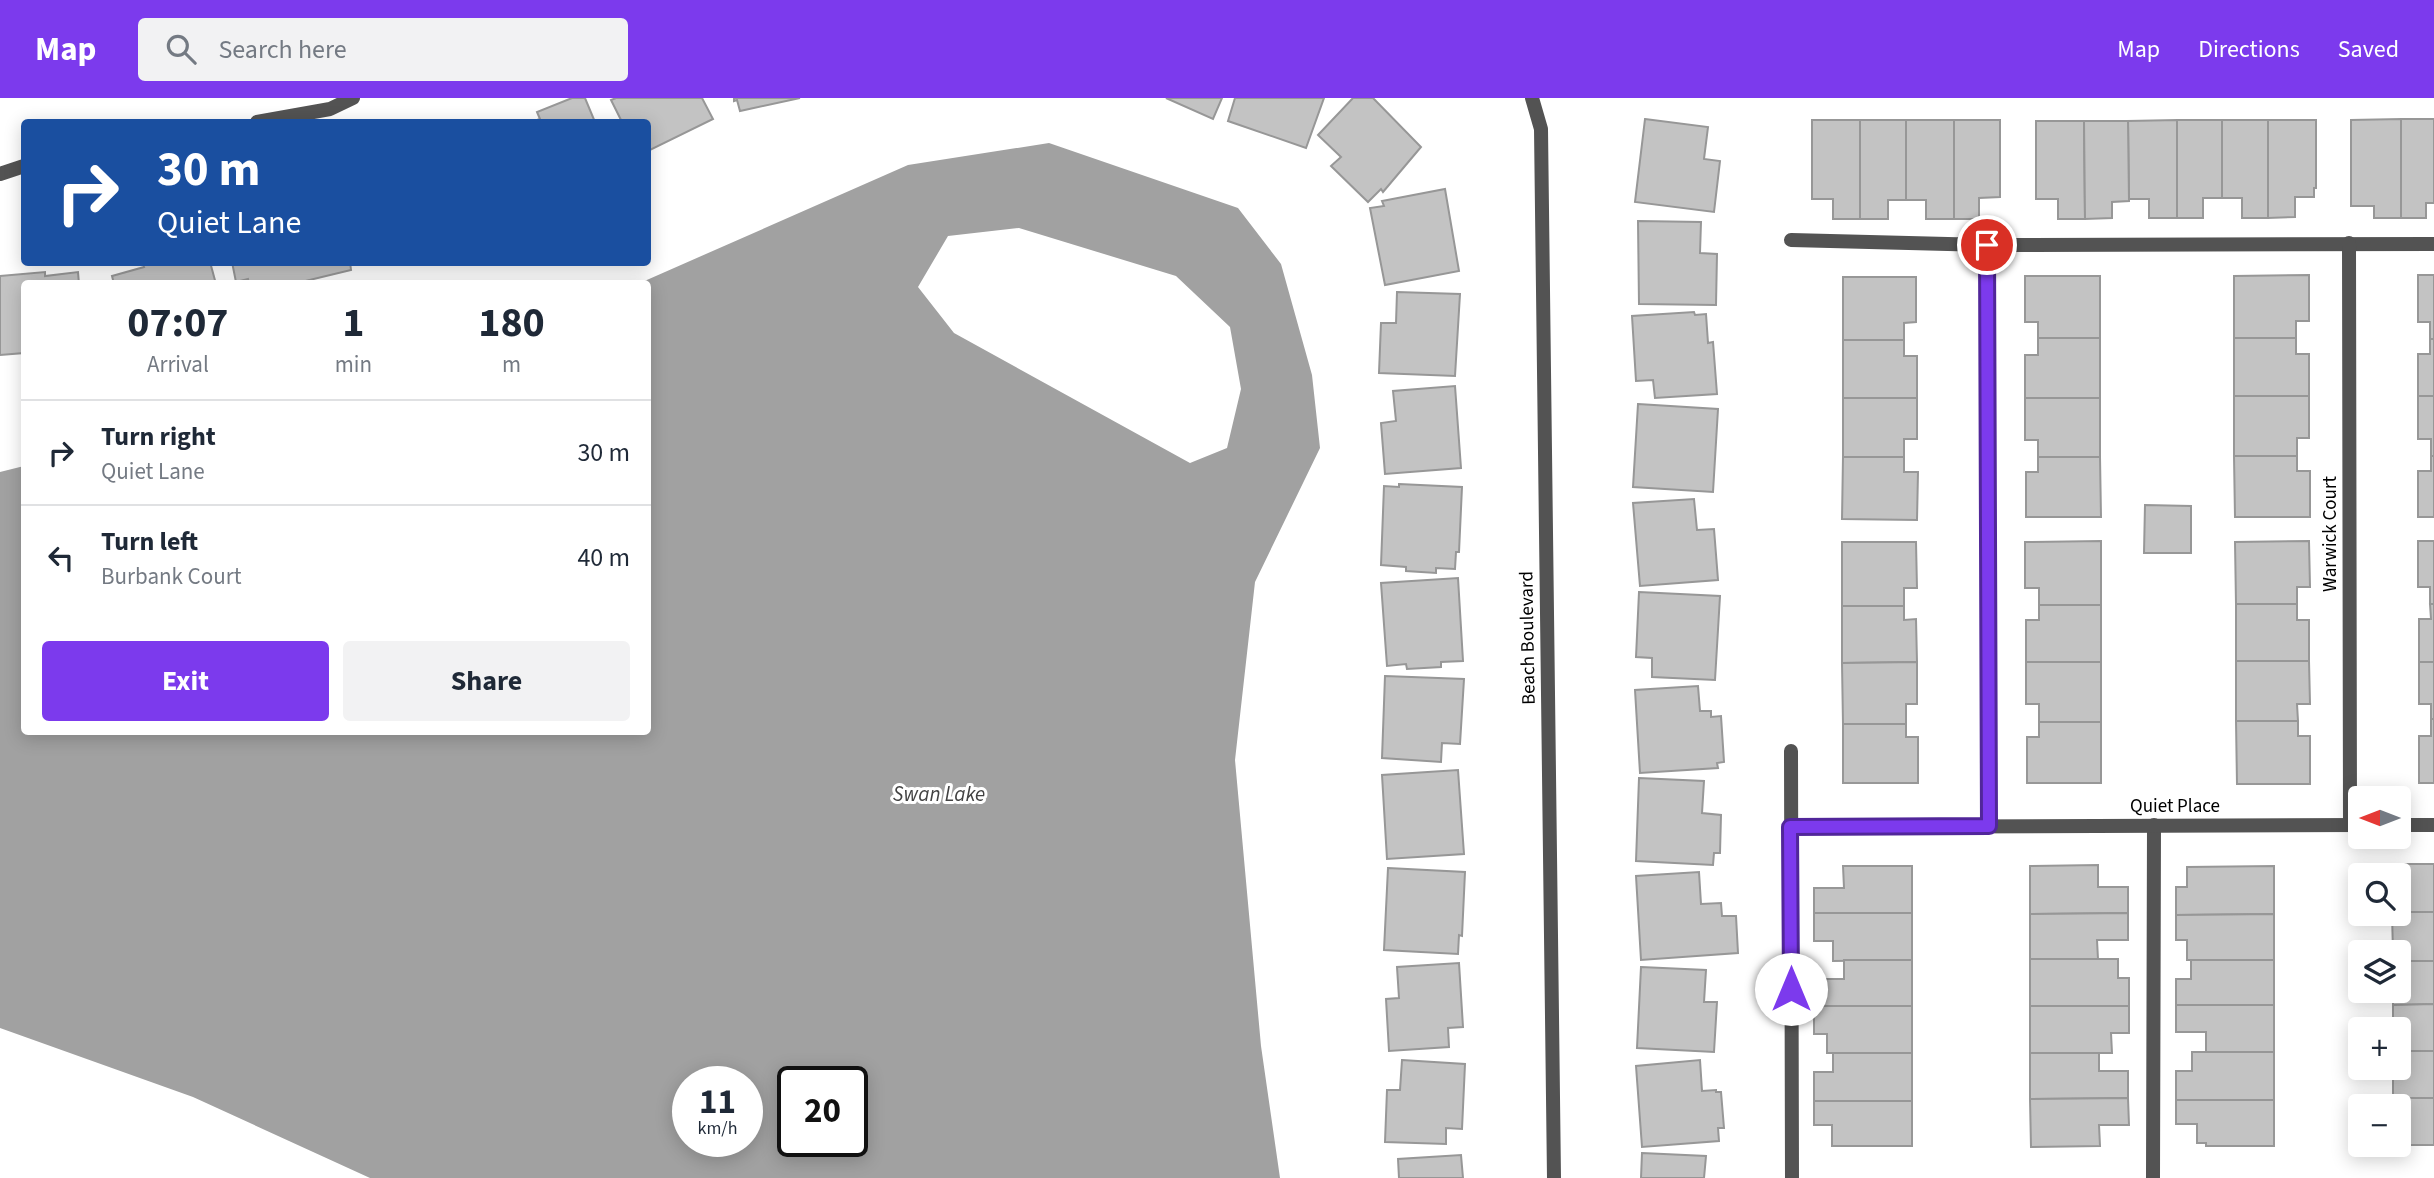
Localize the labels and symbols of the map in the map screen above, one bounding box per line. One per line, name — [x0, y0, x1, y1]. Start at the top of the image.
pin — [1957, 215, 2017, 275]
street label: Warwick Court — [2317, 475, 2344, 592]
street label: Beach Boulevard — [1513, 571, 1543, 705]
water label: Swan Lake — [893, 779, 985, 809]
north arrow — [2348, 786, 2412, 849]
street label: Quiet Place — [2130, 793, 2220, 820]
position arrow — [1754, 952, 1828, 1026]
speed limit sign: 20 — [777, 1066, 868, 1157]

